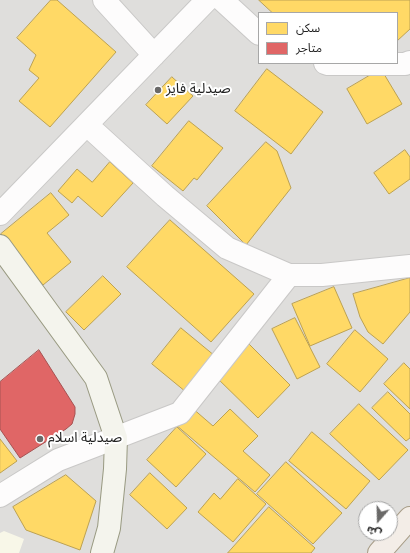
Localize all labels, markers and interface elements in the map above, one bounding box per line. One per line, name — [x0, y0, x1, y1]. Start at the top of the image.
legend — [258, 12, 398, 64]
text: سكن — [296, 20, 320, 36]
text: متاجر — [296, 40, 322, 56]
place label: صيدلية فايز — [166, 82, 231, 98]
marker: صيدلية فايز — [153, 85, 163, 95]
place label: صيدلية اسلام — [48, 431, 122, 447]
marker: صيدلية اسلام — [35, 434, 45, 444]
north arrow — [358, 501, 398, 541]
text: ش — [364, 522, 384, 541]

